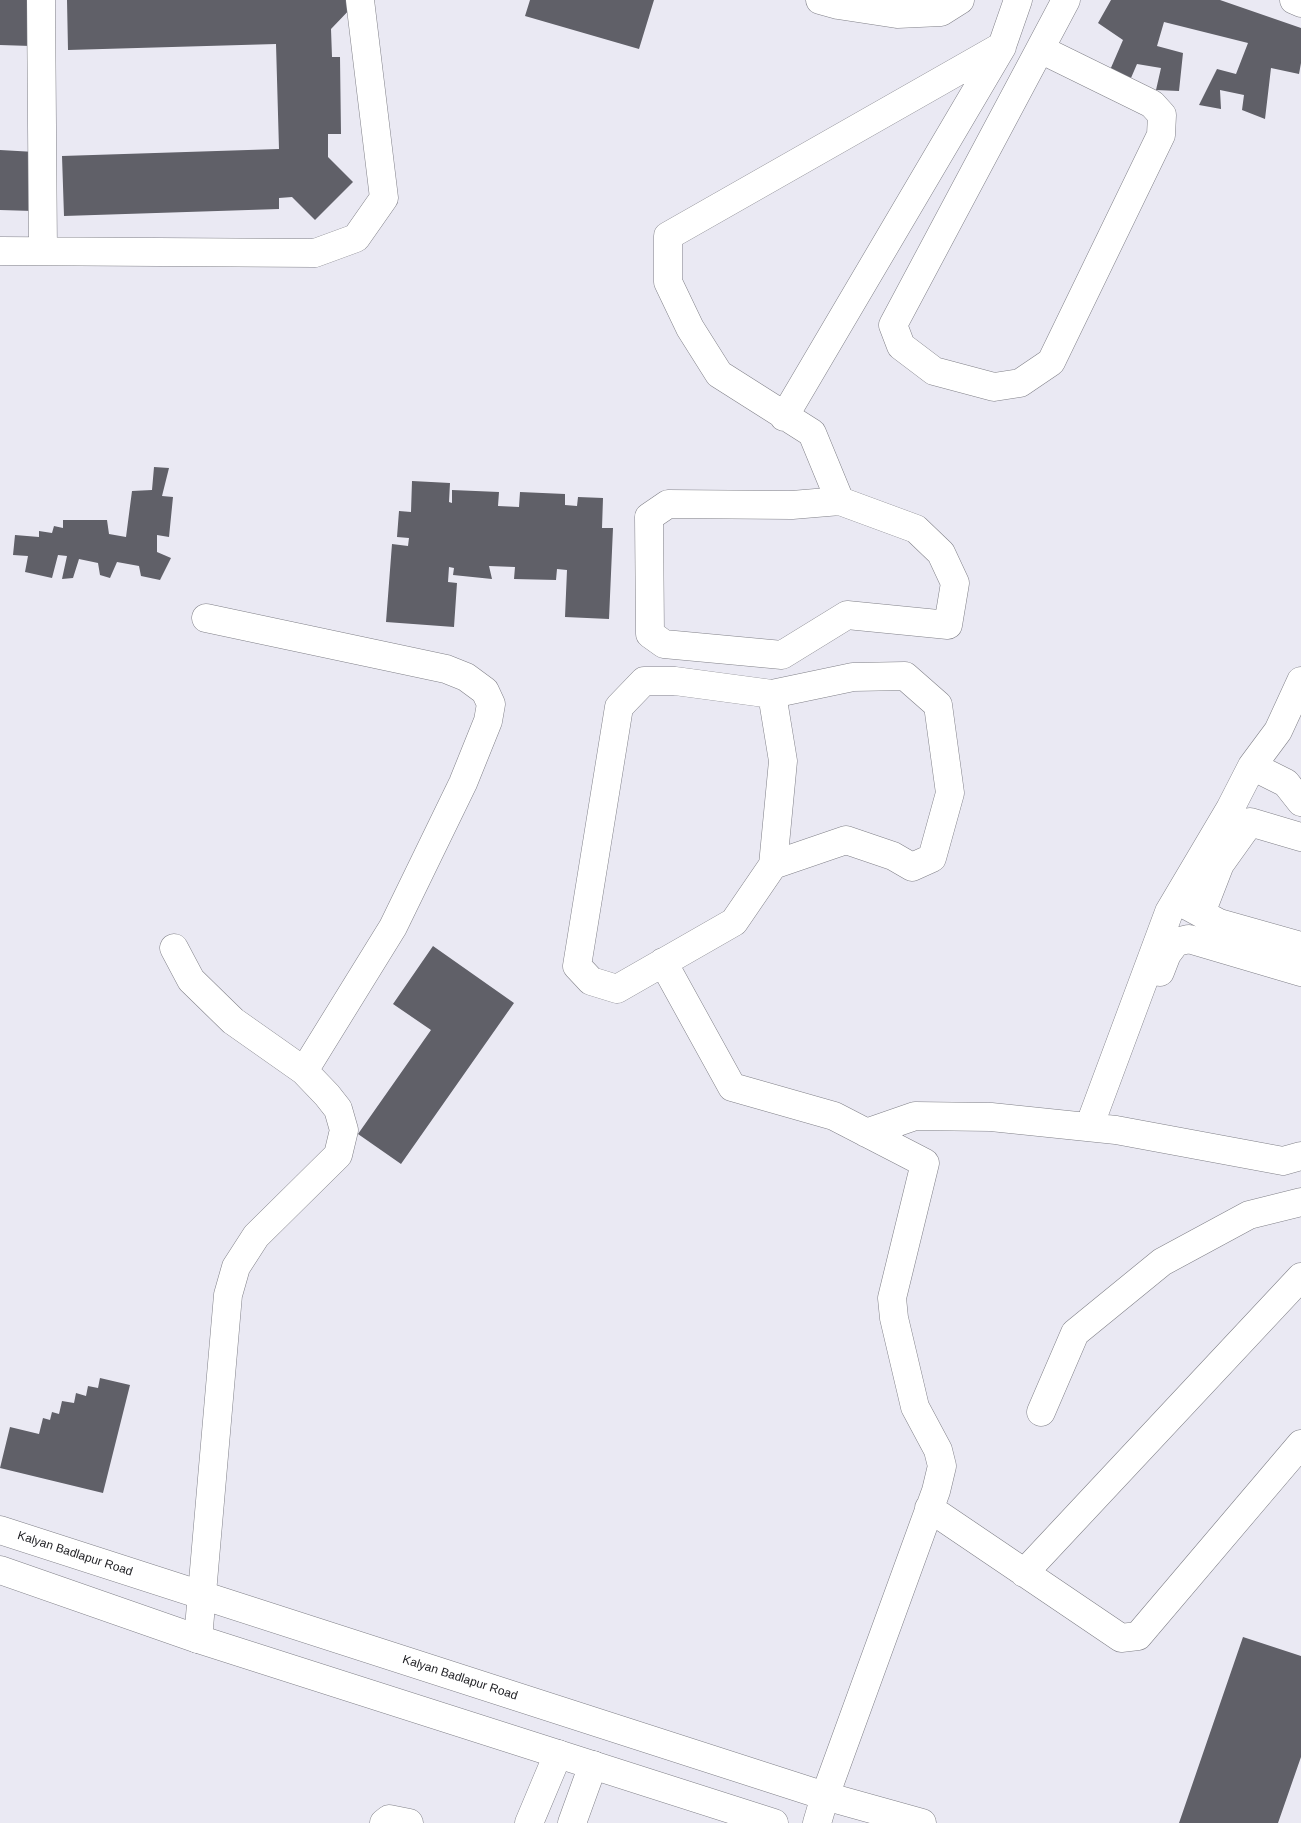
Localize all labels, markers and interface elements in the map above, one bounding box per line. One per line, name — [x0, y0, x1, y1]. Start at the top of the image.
street label: Kalyan Badlapur Road — [16, 1529, 134, 1579]
street label: Kalyan Badlapur Road — [401, 1653, 519, 1703]

